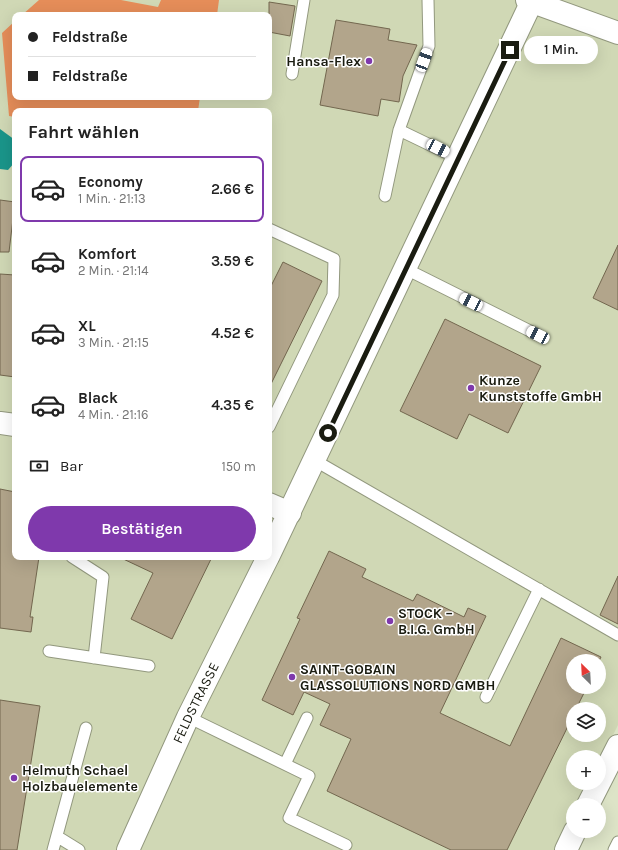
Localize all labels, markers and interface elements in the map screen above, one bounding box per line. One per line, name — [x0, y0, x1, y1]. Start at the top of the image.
text: Feldstraße — [52, 28, 128, 46]
callout: 1 Min. — [524, 36, 598, 64]
route end — [501, 41, 519, 59]
text: 1 Min. — [544, 42, 578, 57]
car — [414, 47, 434, 73]
place label: Hansa-Flex — [286, 53, 361, 70]
marker: Hansa-Flex — [364, 56, 374, 66]
text: Feldstraße — [52, 67, 128, 85]
text: Fahrt wählen — [28, 121, 140, 143]
car — [425, 137, 451, 159]
icon: car — [30, 171, 66, 207]
text: Economy — [78, 173, 143, 191]
text: 2.66 € — [211, 180, 254, 198]
text: 1 Min. · 21:13 — [78, 191, 146, 206]
icon: car — [30, 243, 66, 279]
text: Komfort — [78, 245, 136, 263]
text: 3.59 € — [211, 252, 254, 270]
text: 2 Min. · 21:14 — [78, 263, 149, 278]
car — [458, 291, 484, 313]
icon: car — [30, 315, 66, 351]
text: XL — [78, 317, 96, 335]
text: 4.52 € — [211, 324, 254, 342]
car — [525, 324, 551, 346]
text: 3 Min. · 21:15 — [78, 335, 149, 350]
place label: Kunze Kunststoffe GmbH — [479, 372, 602, 405]
marker: Kunze Kunststoffe GmbH — [466, 383, 476, 393]
icon: car — [30, 387, 66, 423]
text: Black — [78, 389, 118, 407]
text: 4.35 € — [211, 396, 254, 414]
text: 4 Min. · 21:16 — [78, 407, 148, 422]
route start — [319, 424, 337, 442]
icon: cash — [28, 455, 50, 477]
text: Bar — [60, 457, 83, 475]
text: 150 m — [221, 459, 256, 474]
button: Bestätigen — [28, 506, 256, 552]
place label: STOCK – B.I.G. GmbH — [398, 605, 475, 638]
marker: STOCK – B.I.G. GmbH — [385, 616, 395, 626]
north arrow — [566, 654, 606, 694]
map controls — [566, 654, 606, 838]
street label: FELDSTRASSE — [169, 660, 223, 746]
place label: SAINT-GOBAIN GLASSOLUTIONS NORD GMBH — [300, 661, 495, 694]
marker: SAINT-GOBAIN GLASSOLUTIONS NORD GMBH — [287, 672, 297, 682]
button: layers — [566, 702, 606, 742]
button: + — [566, 750, 606, 790]
place label: Helmuth Schael Holzbauelemente — [22, 762, 138, 795]
marker: Helmuth Schael Holzbauelemente — [9, 773, 19, 783]
button: − — [566, 798, 606, 838]

